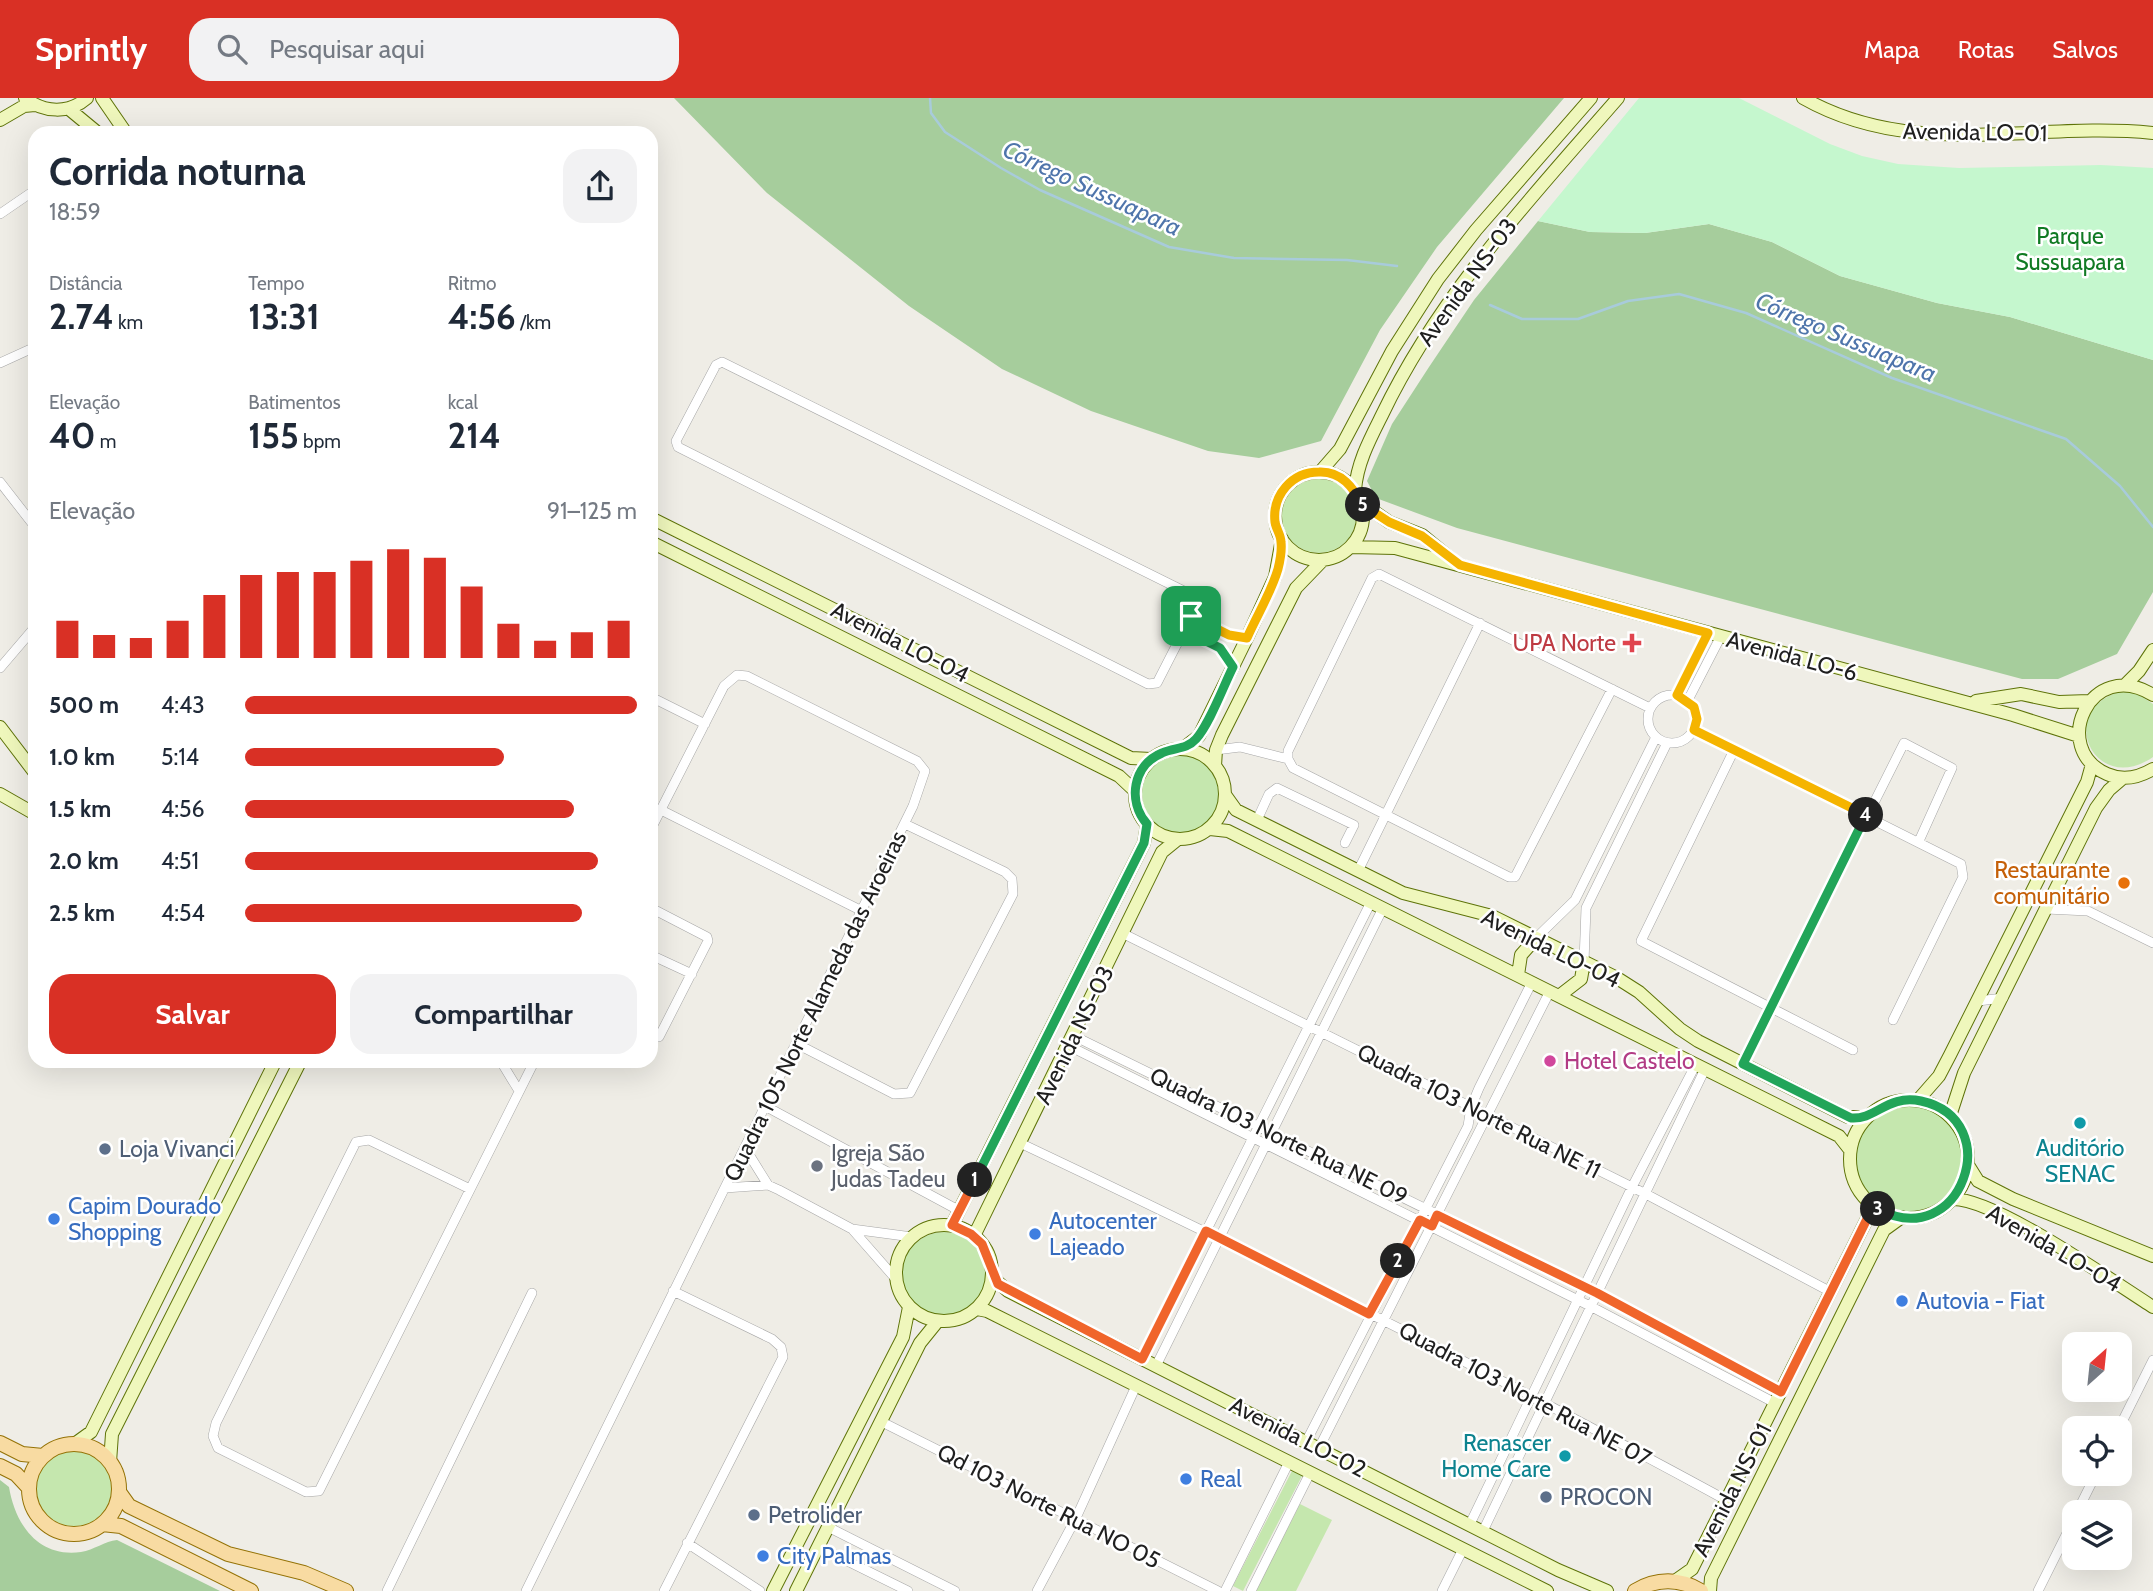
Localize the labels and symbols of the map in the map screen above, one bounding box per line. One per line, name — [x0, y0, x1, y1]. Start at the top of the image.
street label: Avenida LO-01 — [1902, 117, 2048, 147]
water label: Córrego Sussuapara — [998, 134, 1186, 242]
street label: Avenida NS-03 — [1411, 213, 1523, 351]
park label: Parque Sussuapara — [2015, 222, 2125, 276]
water label: Córrego Sussuapara — [1751, 286, 1941, 388]
pin: 5 — [1346, 488, 1380, 522]
pin — [1161, 586, 1221, 646]
street label: Avenida LO-04 — [826, 595, 974, 689]
street label: Avenida LO-6 — [1723, 625, 1861, 687]
place label: UPA Norte — [1513, 629, 1616, 657]
marker: UPA Norte — [1622, 633, 1642, 653]
pin: 4 — [1848, 798, 1884, 832]
street label: Quadra 105 Norte Alameda das Aroeiras — [718, 826, 912, 1186]
place label: Restaurante comunitário — [1994, 856, 2110, 910]
marker: Restaurante comunitário — [2116, 875, 2132, 891]
street label: Avenida LO-04 — [1477, 902, 1625, 994]
street label: Avenida NS-03 — [1028, 961, 1120, 1109]
street label: Quadra 103 Norte Rua NE 11 — [1353, 1037, 1605, 1185]
place label: Hotel Castelo — [1564, 1047, 1695, 1075]
marker: Hotel Castelo — [1542, 1053, 1558, 1069]
street label: Quadra 103 Norte Rua NE 09 — [1145, 1061, 1413, 1211]
marker: Auditório SENAC — [2072, 1115, 2088, 1131]
place label: Auditório SENAC — [2036, 1134, 2124, 1188]
place label: Loja Vivanci — [119, 1135, 234, 1163]
place label: Igreja São Judas Tadeu — [830, 1139, 946, 1193]
marker: Loja Vivanci — [97, 1141, 113, 1157]
marker: Igreja São Judas Tadeu — [809, 1158, 825, 1174]
pin: 1 — [958, 1162, 992, 1198]
place label: Capim Dourado Shopping — [68, 1192, 221, 1246]
pin: 3 — [1860, 1192, 1896, 1226]
street label: Avenida LO-04 — [1982, 1198, 2126, 1298]
place label: Autocenter Lajeado — [1049, 1207, 1157, 1261]
marker: Capim Dourado Shopping — [46, 1211, 62, 1227]
marker: Autocenter Lajeado — [1027, 1226, 1043, 1242]
pin: 2 — [1380, 1244, 1416, 1278]
place label: Autovia - Fiat — [1916, 1287, 2045, 1315]
marker: Autovia - Fiat — [1894, 1293, 1910, 1309]
street label: Quadra 103 Norte Rua NE 07 — [1394, 1316, 1656, 1473]
north arrow — [2062, 1332, 2132, 1402]
street label: Avenida LO-02 — [1225, 1391, 1371, 1483]
street label: Avenida NS-01 — [1686, 1419, 1778, 1561]
place label: Renascer Home Care — [1441, 1429, 1552, 1483]
street label: Qd 103 Norte Rua NO 05 — [933, 1438, 1165, 1574]
marker: Renascer Home Care — [1557, 1448, 1573, 1464]
place label: Real — [1200, 1465, 1242, 1493]
marker: Real — [1178, 1471, 1194, 1487]
place label: PROCON — [1560, 1483, 1652, 1511]
marker: PROCON — [1538, 1489, 1554, 1505]
place label: Petrolider — [768, 1501, 863, 1529]
marker: Petrolider — [746, 1507, 762, 1523]
place label: City Palmas — [777, 1542, 891, 1570]
marker: City Palmas — [755, 1548, 771, 1564]

